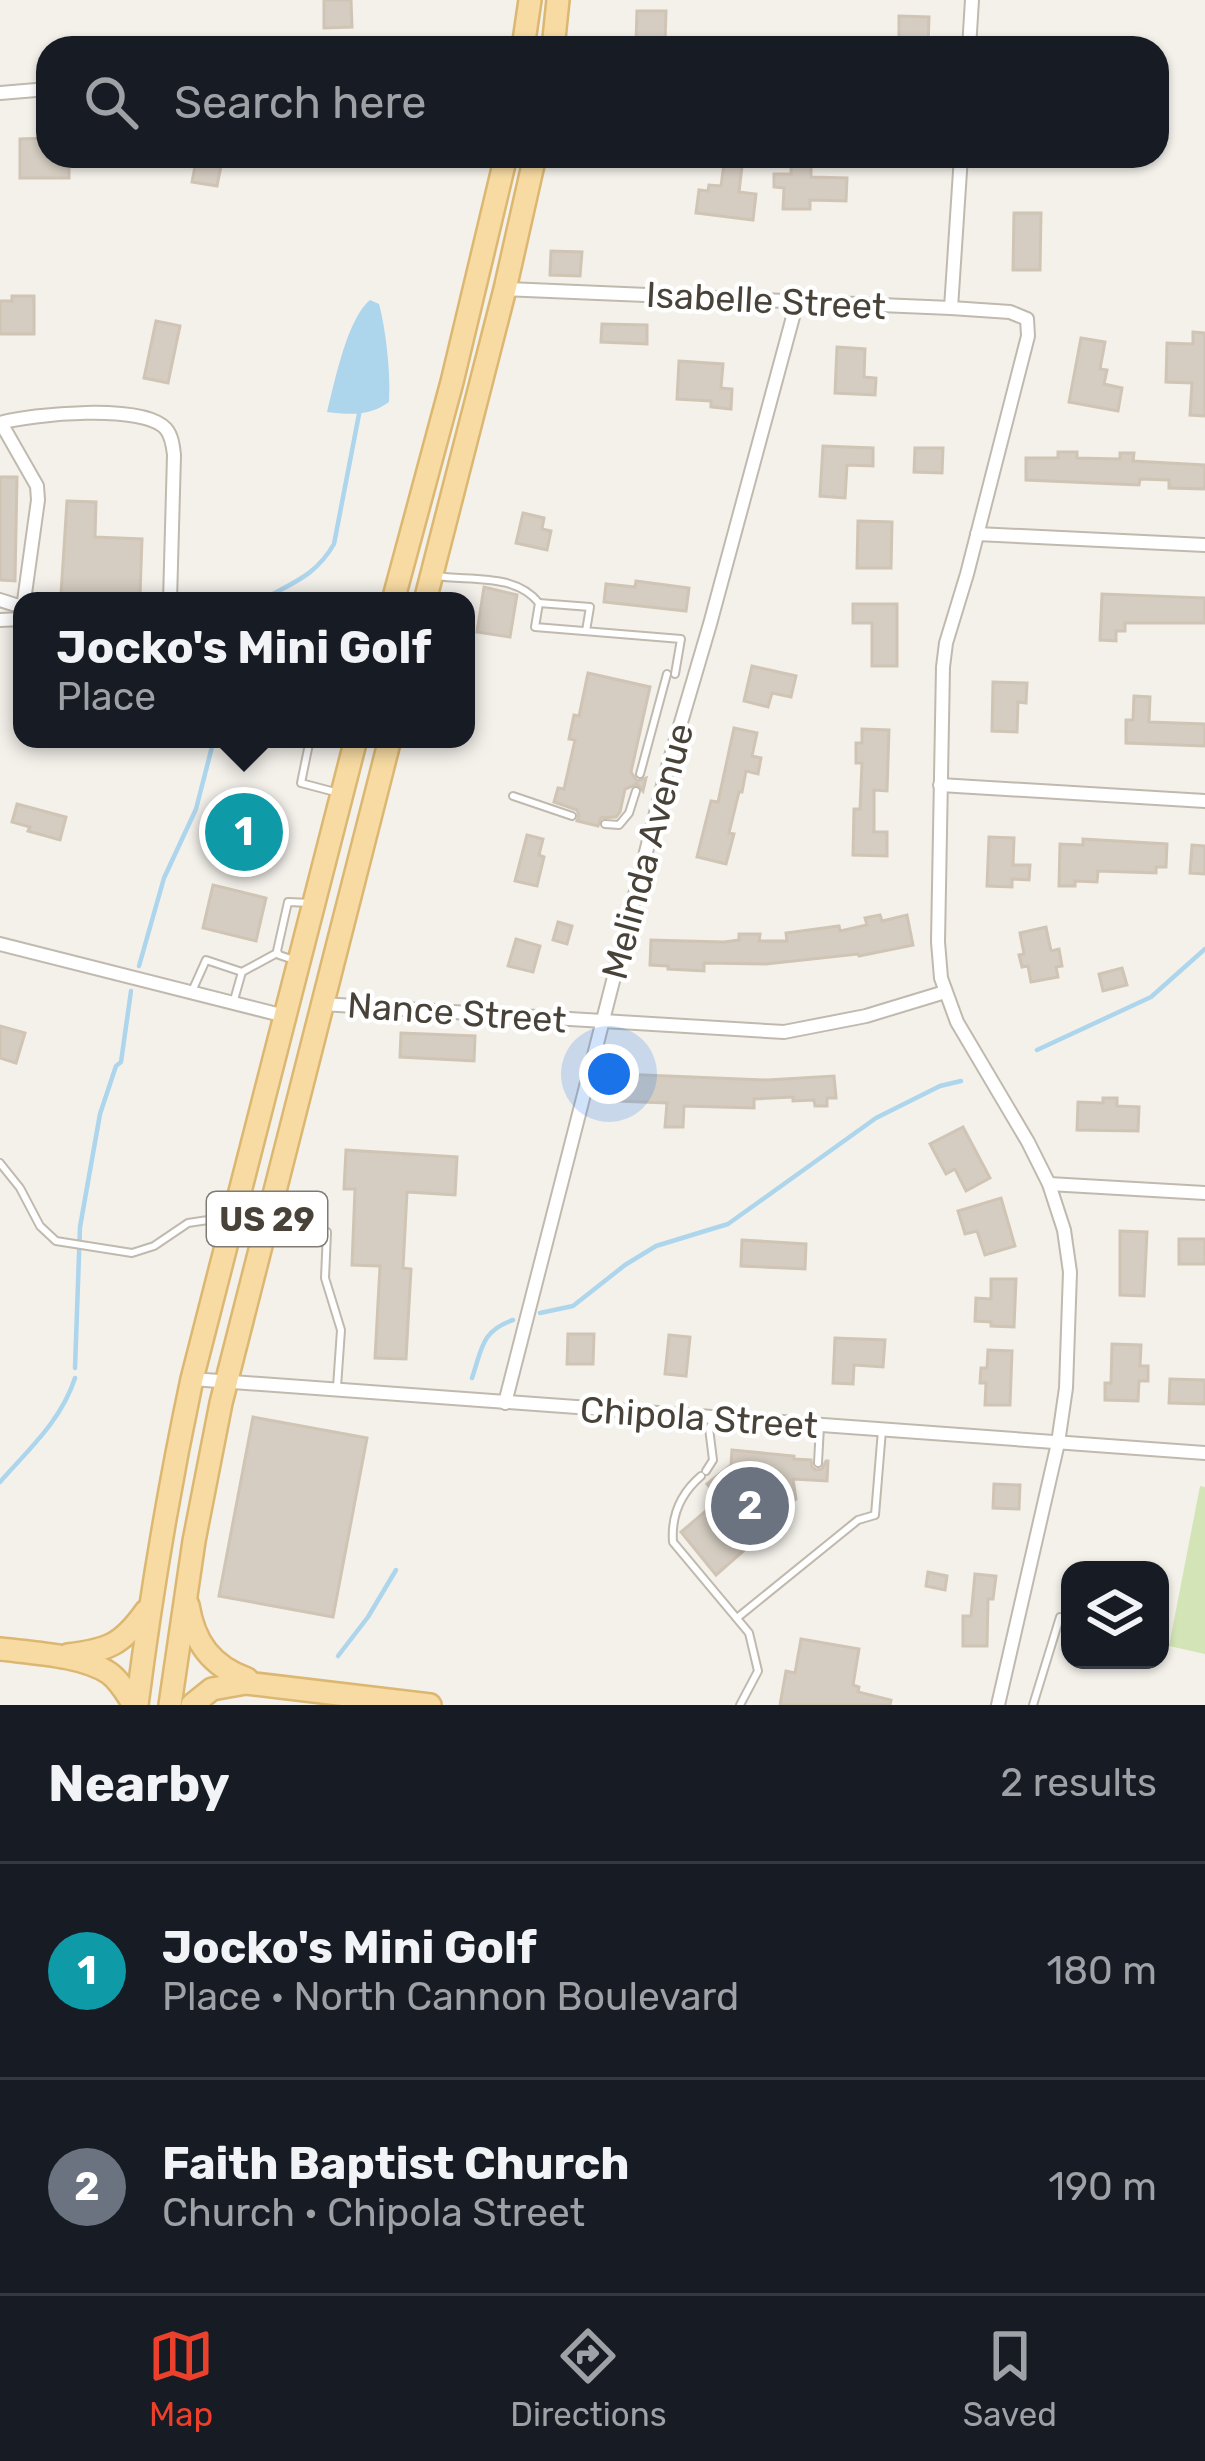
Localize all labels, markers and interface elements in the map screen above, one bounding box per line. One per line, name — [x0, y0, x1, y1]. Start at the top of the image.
search box — [36, 36, 1169, 168]
icon: search — [78, 69, 144, 135]
text: Search here — [174, 76, 426, 129]
street label: Isabelle Street — [645, 273, 887, 328]
popup — [13, 592, 475, 748]
text: Jocko's Mini Golf — [57, 621, 431, 674]
text: Place — [57, 674, 156, 720]
street label: Melinda Avenue — [593, 718, 702, 984]
pin: 1 — [205, 787, 283, 877]
street label: Nance Street — [346, 983, 568, 1042]
your location — [579, 1044, 639, 1104]
road number: US 29 — [207, 1192, 327, 1246]
street label: Chipola Street — [579, 1388, 819, 1447]
pin: 2 — [711, 1461, 789, 1551]
map controls — [1061, 1561, 1169, 1669]
button: layers — [1061, 1561, 1169, 1669]
text: Nearby — [48, 1753, 230, 1814]
text: 2 results — [1000, 1760, 1157, 1806]
text: Jocko's Mini Golf — [162, 1921, 537, 1974]
text: 1 — [77, 1948, 97, 1994]
text: 180 m — [1047, 1948, 1157, 1994]
text: Place · North Cannon Boulevard — [162, 1974, 739, 2020]
text: Faith Baptist Church — [162, 2137, 630, 2190]
text: 2 — [74, 2164, 100, 2210]
text: 190 m — [1048, 2164, 1157, 2210]
text: Church · Chipola Street — [162, 2190, 585, 2236]
tab: Map — [148, 2323, 214, 2434]
tab: Directions — [510, 2323, 667, 2434]
tab: Saved — [963, 2323, 1057, 2434]

